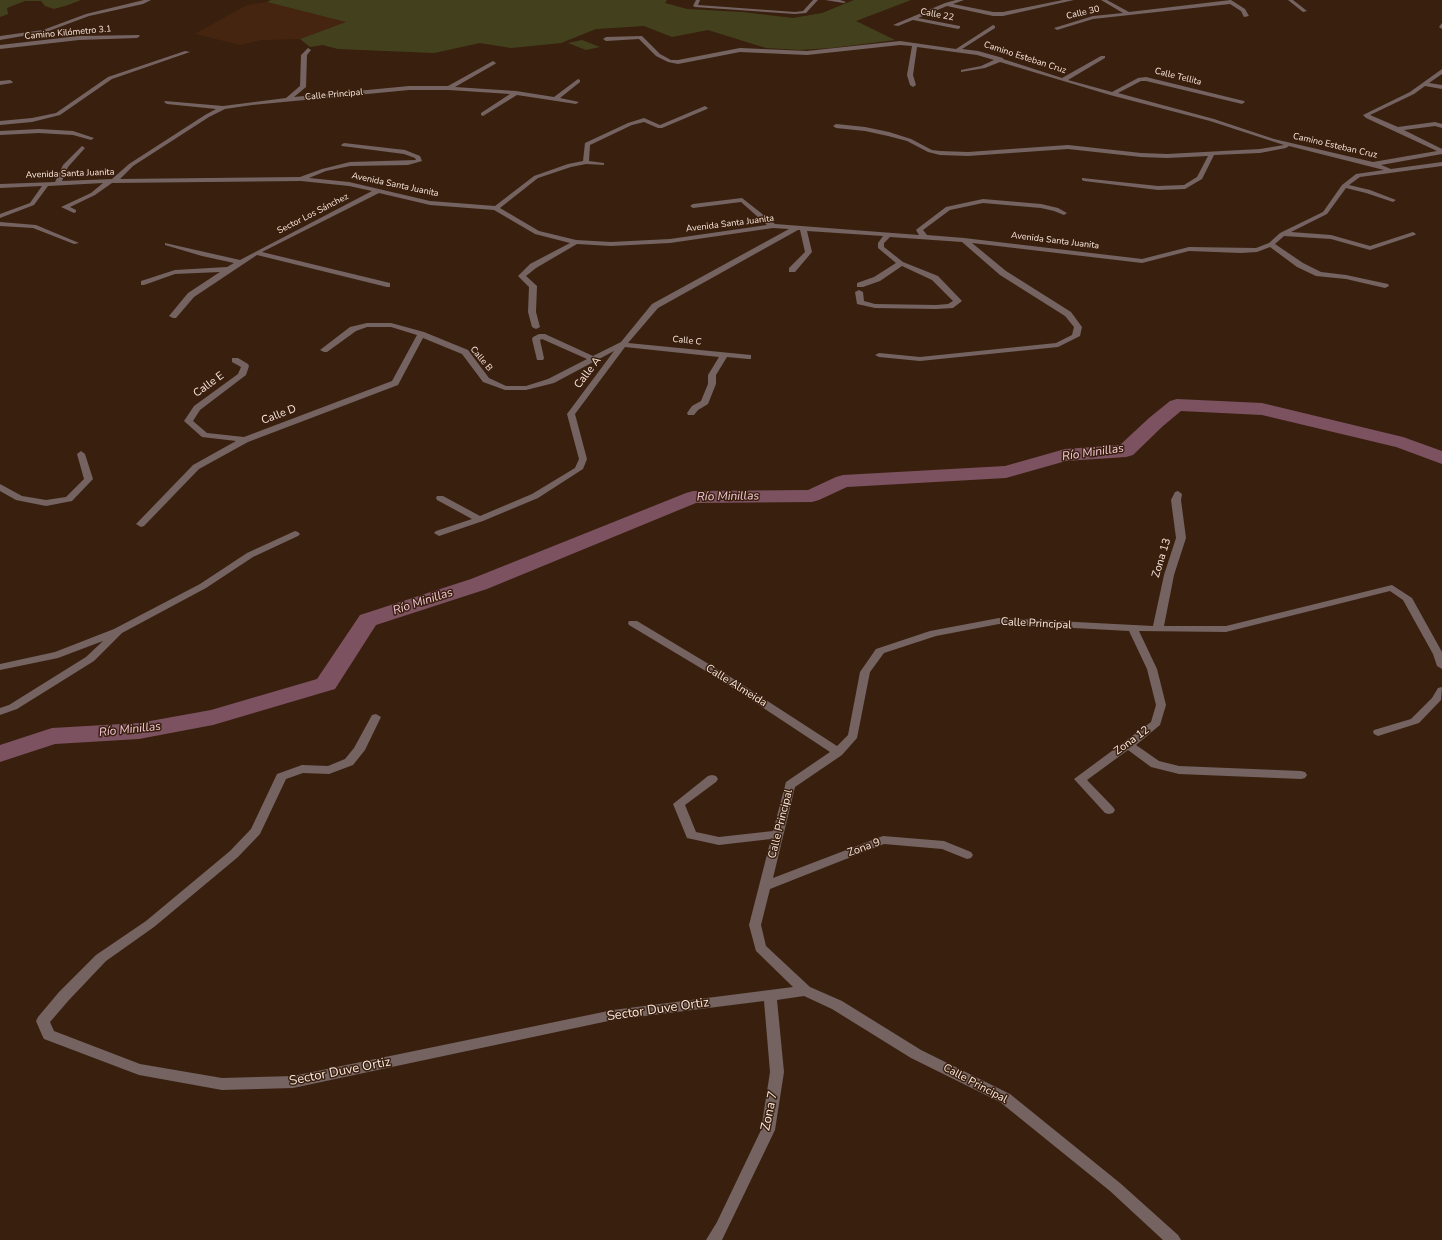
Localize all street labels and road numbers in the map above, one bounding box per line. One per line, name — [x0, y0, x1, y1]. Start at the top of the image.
street label: Calle 30 — [1065, 4, 1101, 22]
street label: Calle 22 — [919, 6, 955, 24]
street label: Camino Kilómetro 3.1 — [24, 24, 112, 42]
street label: Camino Esteban Cruz — [982, 40, 1068, 76]
street label: Calle Tellita — [1153, 66, 1203, 88]
street label: Calle Principal — [305, 87, 363, 103]
street label: Camino Esteban Cruz — [1292, 131, 1378, 161]
street label: Avenida Santa Juanita — [25, 167, 115, 181]
street label: Avenida Santa Juanita — [350, 170, 440, 200]
street label: Sector Los Sánchez — [276, 191, 350, 237]
street label: Avenida Santa Juanita — [685, 213, 775, 235]
street label: Avenida Santa Juanita — [1010, 230, 1100, 252]
street label: Calle C — [672, 334, 702, 348]
street label: Calle B — [467, 344, 495, 374]
street label: Calle A — [572, 355, 604, 391]
street label: Calle E — [191, 369, 227, 401]
street label: Calle D — [260, 402, 298, 428]
street label: Zona 13 — [1150, 537, 1174, 579]
street label: Calle Principal — [1000, 616, 1072, 632]
street label: Calle Almeida — [703, 662, 769, 710]
street label: Zona 12 — [1112, 724, 1152, 758]
street label: Calle Principal — [766, 788, 796, 860]
street label: Zona 9 — [846, 836, 882, 860]
street label: Sector Duve Ortiz — [606, 995, 710, 1025]
street label: Sector Duve Ortiz — [288, 1055, 392, 1089]
street label: Calle Principal — [941, 1062, 1009, 1106]
street label: Zona 7 — [758, 1090, 782, 1132]

